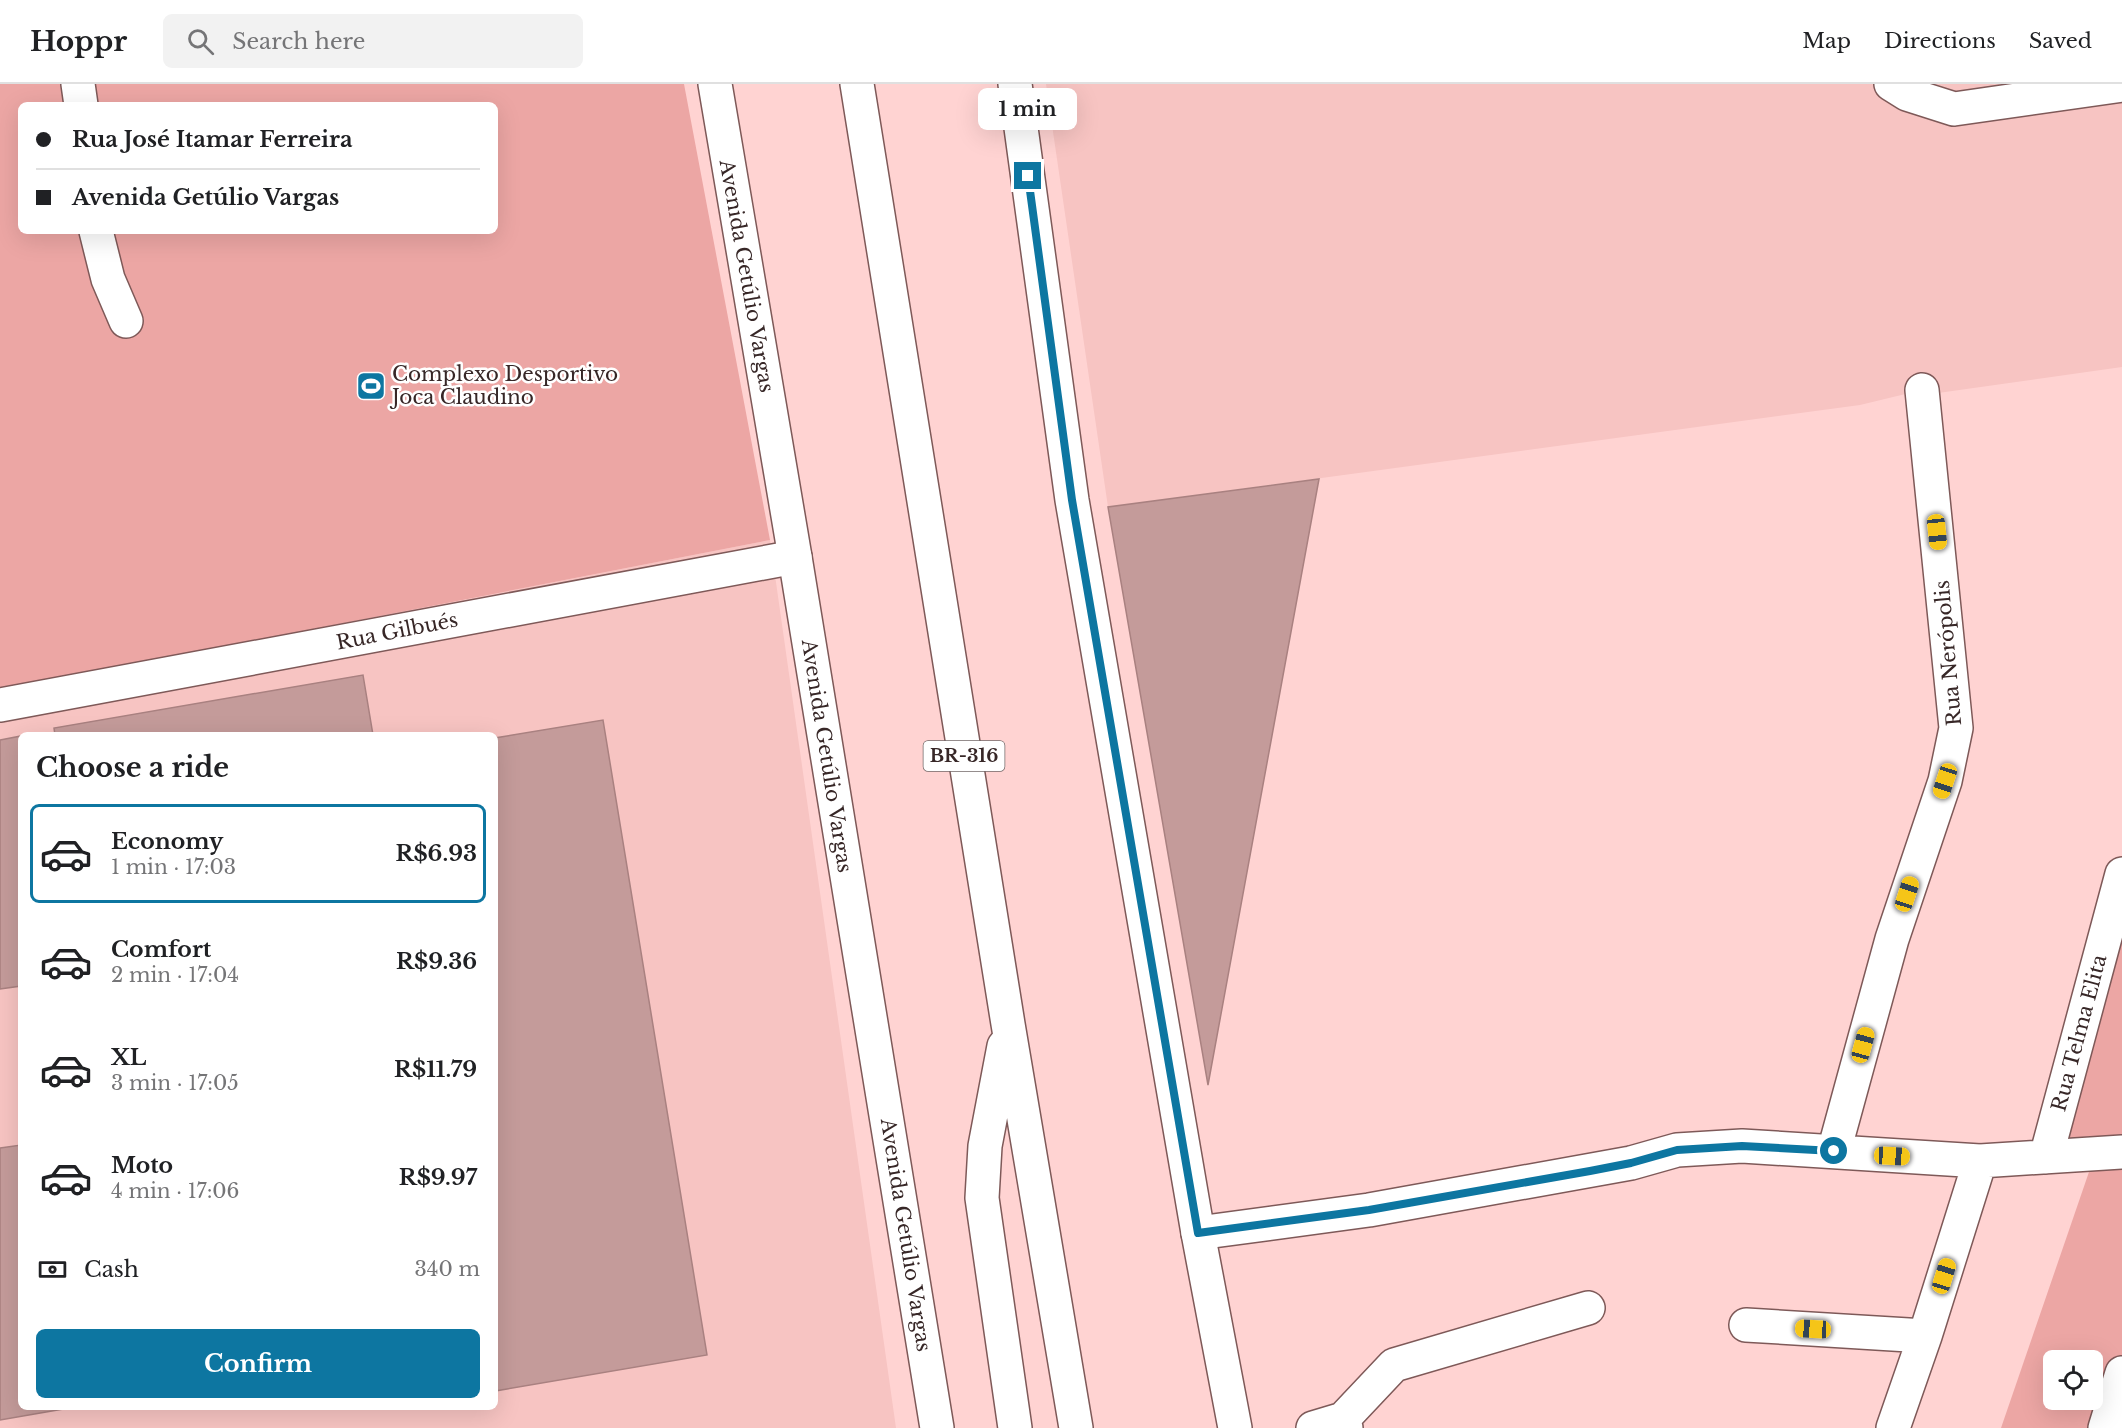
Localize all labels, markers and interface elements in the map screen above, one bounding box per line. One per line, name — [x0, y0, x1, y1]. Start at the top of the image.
search box — [163, 14, 583, 68]
text: Hoppr — [30, 24, 127, 59]
icon: search — [184, 25, 217, 58]
text: Search here — [232, 28, 365, 55]
text: Map — [1802, 28, 1851, 54]
text: Directions — [1884, 28, 1996, 54]
text: Saved — [2029, 28, 2092, 54]
callout: 1 min — [978, 89, 1078, 131]
text: 1 min — [999, 97, 1056, 121]
text: Rua José Itamar Ferreira — [72, 126, 353, 153]
street label: Avenida Getúlio Vargas — [715, 157, 779, 394]
route end — [1014, 162, 1041, 189]
text: Avenida Getúlio Vargas — [72, 184, 339, 211]
place label: Complexo Desportivo Joca Claudino — [389, 362, 618, 409]
sports icon: Complexo Desportivo Joca Claudino — [355, 370, 387, 402]
car — [1926, 513, 1948, 551]
street label: Rua Nerópolis — [1930, 579, 1966, 727]
street label: Rua Gilbués — [334, 607, 460, 655]
street label: Avenida Getúlio Vargas — [797, 637, 857, 874]
road number: BR-316 — [924, 741, 1004, 771]
text: Choose a ride — [36, 751, 229, 784]
car — [1931, 761, 1959, 801]
icon: car — [39, 827, 93, 881]
text: Economy — [111, 828, 223, 855]
text: R$6.93 — [396, 840, 477, 867]
text: 1 min · 17:03 — [111, 855, 236, 879]
car — [1893, 874, 1921, 914]
icon: car — [39, 935, 93, 989]
text: Comfort — [111, 936, 211, 963]
text: R$9.36 — [396, 948, 477, 975]
street label: Rua Telma Elita — [2047, 951, 2112, 1114]
text: 2 min · 17:04 — [111, 963, 239, 987]
car — [1850, 1025, 1876, 1065]
icon: car — [39, 1043, 93, 1097]
text: XL — [111, 1044, 146, 1071]
text: R$11.79 — [394, 1056, 477, 1083]
text: 3 min · 17:05 — [111, 1071, 239, 1095]
street label: Avenida Getúlio Vargas — [876, 1116, 936, 1353]
route start — [1820, 1137, 1847, 1164]
car — [1874, 1146, 1910, 1166]
icon: car — [39, 1151, 93, 1205]
text: Moto — [111, 1152, 173, 1179]
text: R$9.97 — [399, 1164, 477, 1191]
text: 4 min · 17:06 — [111, 1179, 239, 1203]
icon: cash — [36, 1253, 69, 1286]
text: Cash — [84, 1256, 139, 1283]
car — [1930, 1256, 1958, 1296]
text: 340 m — [415, 1257, 480, 1281]
car — [1795, 1319, 1831, 1339]
button: Confirm — [36, 1329, 480, 1398]
map controls — [2043, 1350, 2103, 1410]
button: locate — [2043, 1350, 2103, 1410]

